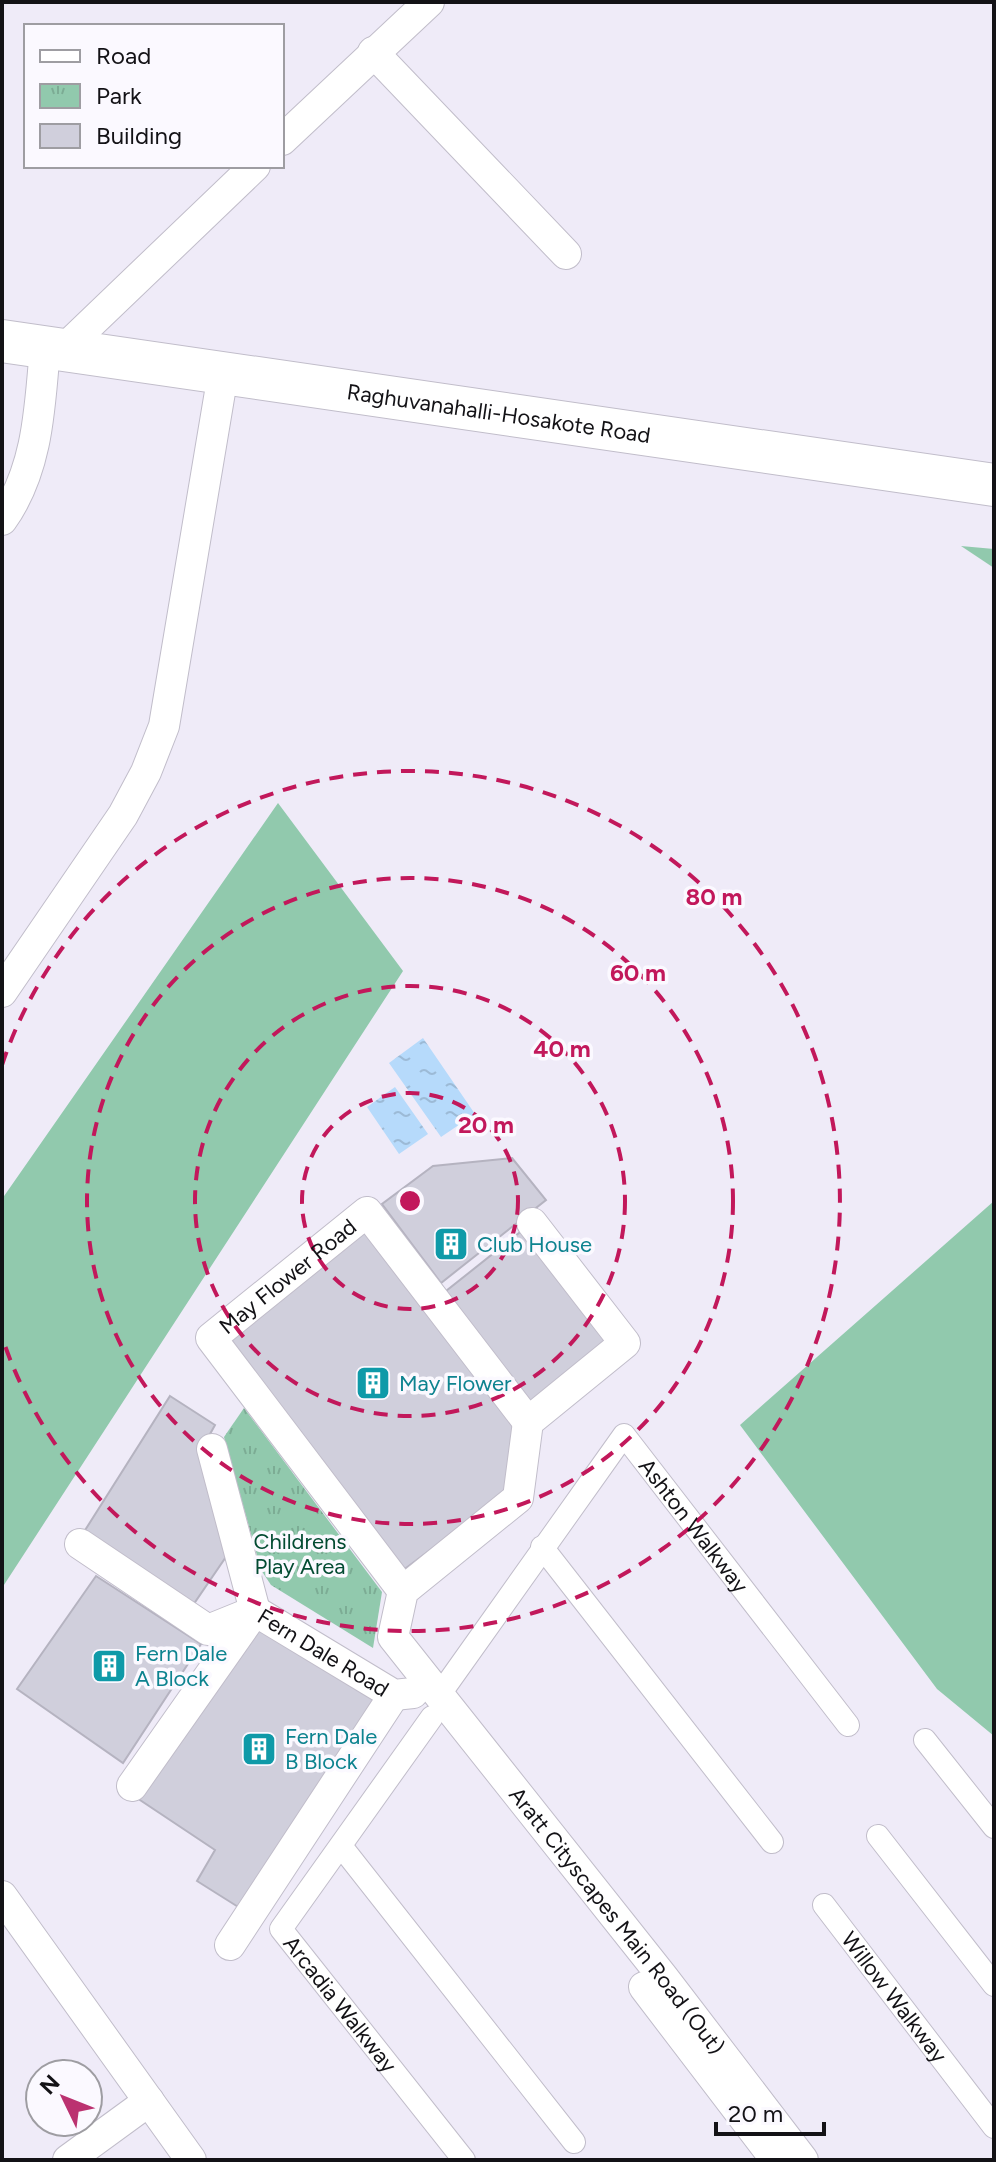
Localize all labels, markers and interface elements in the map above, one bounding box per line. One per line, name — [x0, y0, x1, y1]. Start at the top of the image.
legend — [24, 24, 284, 168]
text: Road — [96, 41, 151, 70]
text: Park — [96, 81, 142, 110]
text: Building — [96, 121, 182, 150]
street label: Raghuvanahalli-Hosakote Road — [345, 378, 652, 449]
text: 80 m — [686, 882, 742, 911]
text: 60 m — [610, 958, 666, 987]
text: 40 m — [533, 1034, 591, 1063]
text: 20 m — [458, 1110, 514, 1139]
centre of rings — [396, 1187, 424, 1215]
street label: May Flower Road — [214, 1213, 362, 1340]
building icon: Club House — [432, 1225, 470, 1263]
place label: Club House — [477, 1231, 592, 1258]
building icon: May Flower — [354, 1364, 392, 1402]
place label: May Flower — [399, 1370, 512, 1397]
street label: Ashton Walkway — [633, 1453, 754, 1599]
park label: Childrens Play Area — [254, 1528, 346, 1580]
street label: Fern Dale Road — [253, 1603, 394, 1703]
place label: Fern Dale A Block — [135, 1640, 227, 1692]
building icon: Fern Dale A Block — [90, 1647, 128, 1685]
place label: Fern Dale B Block — [285, 1723, 377, 1775]
building icon: Fern Dale B Block — [240, 1730, 278, 1768]
street label: Aratt Cityscapes Main Road (Out) — [503, 1782, 730, 2060]
street label: Willow Walkway — [835, 1927, 953, 2069]
street label: Arcadia Walkway — [278, 1931, 403, 2078]
north arrow — [24, 2058, 104, 2138]
text: N — [34, 2069, 65, 2100]
scale bar — [716, 2086, 824, 2136]
text: 20 m — [728, 2099, 783, 2128]

